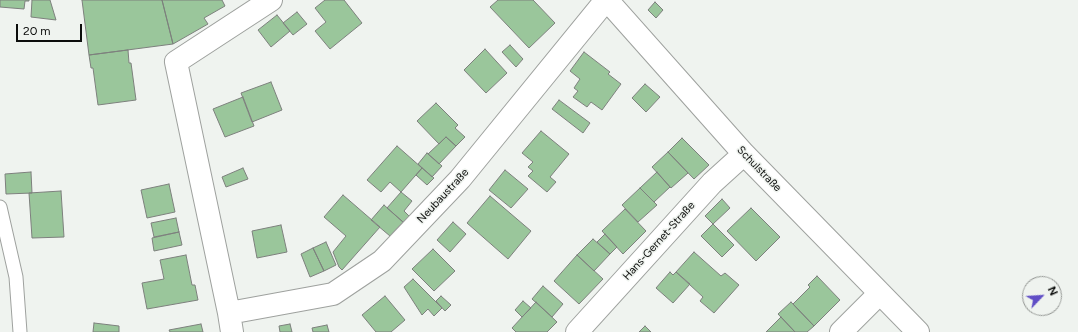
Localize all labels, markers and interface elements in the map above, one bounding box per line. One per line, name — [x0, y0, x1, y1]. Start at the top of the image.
scale bar — [18, 16, 84, 42]
text: 20 m — [23, 24, 51, 38]
street label: Schulstraße — [734, 143, 784, 195]
street label: Neubaustraße — [414, 166, 472, 226]
street label: Hans-Gernet-Straße — [620, 199, 698, 283]
north arrow — [1022, 276, 1062, 316]
text: N — [1045, 285, 1060, 298]

